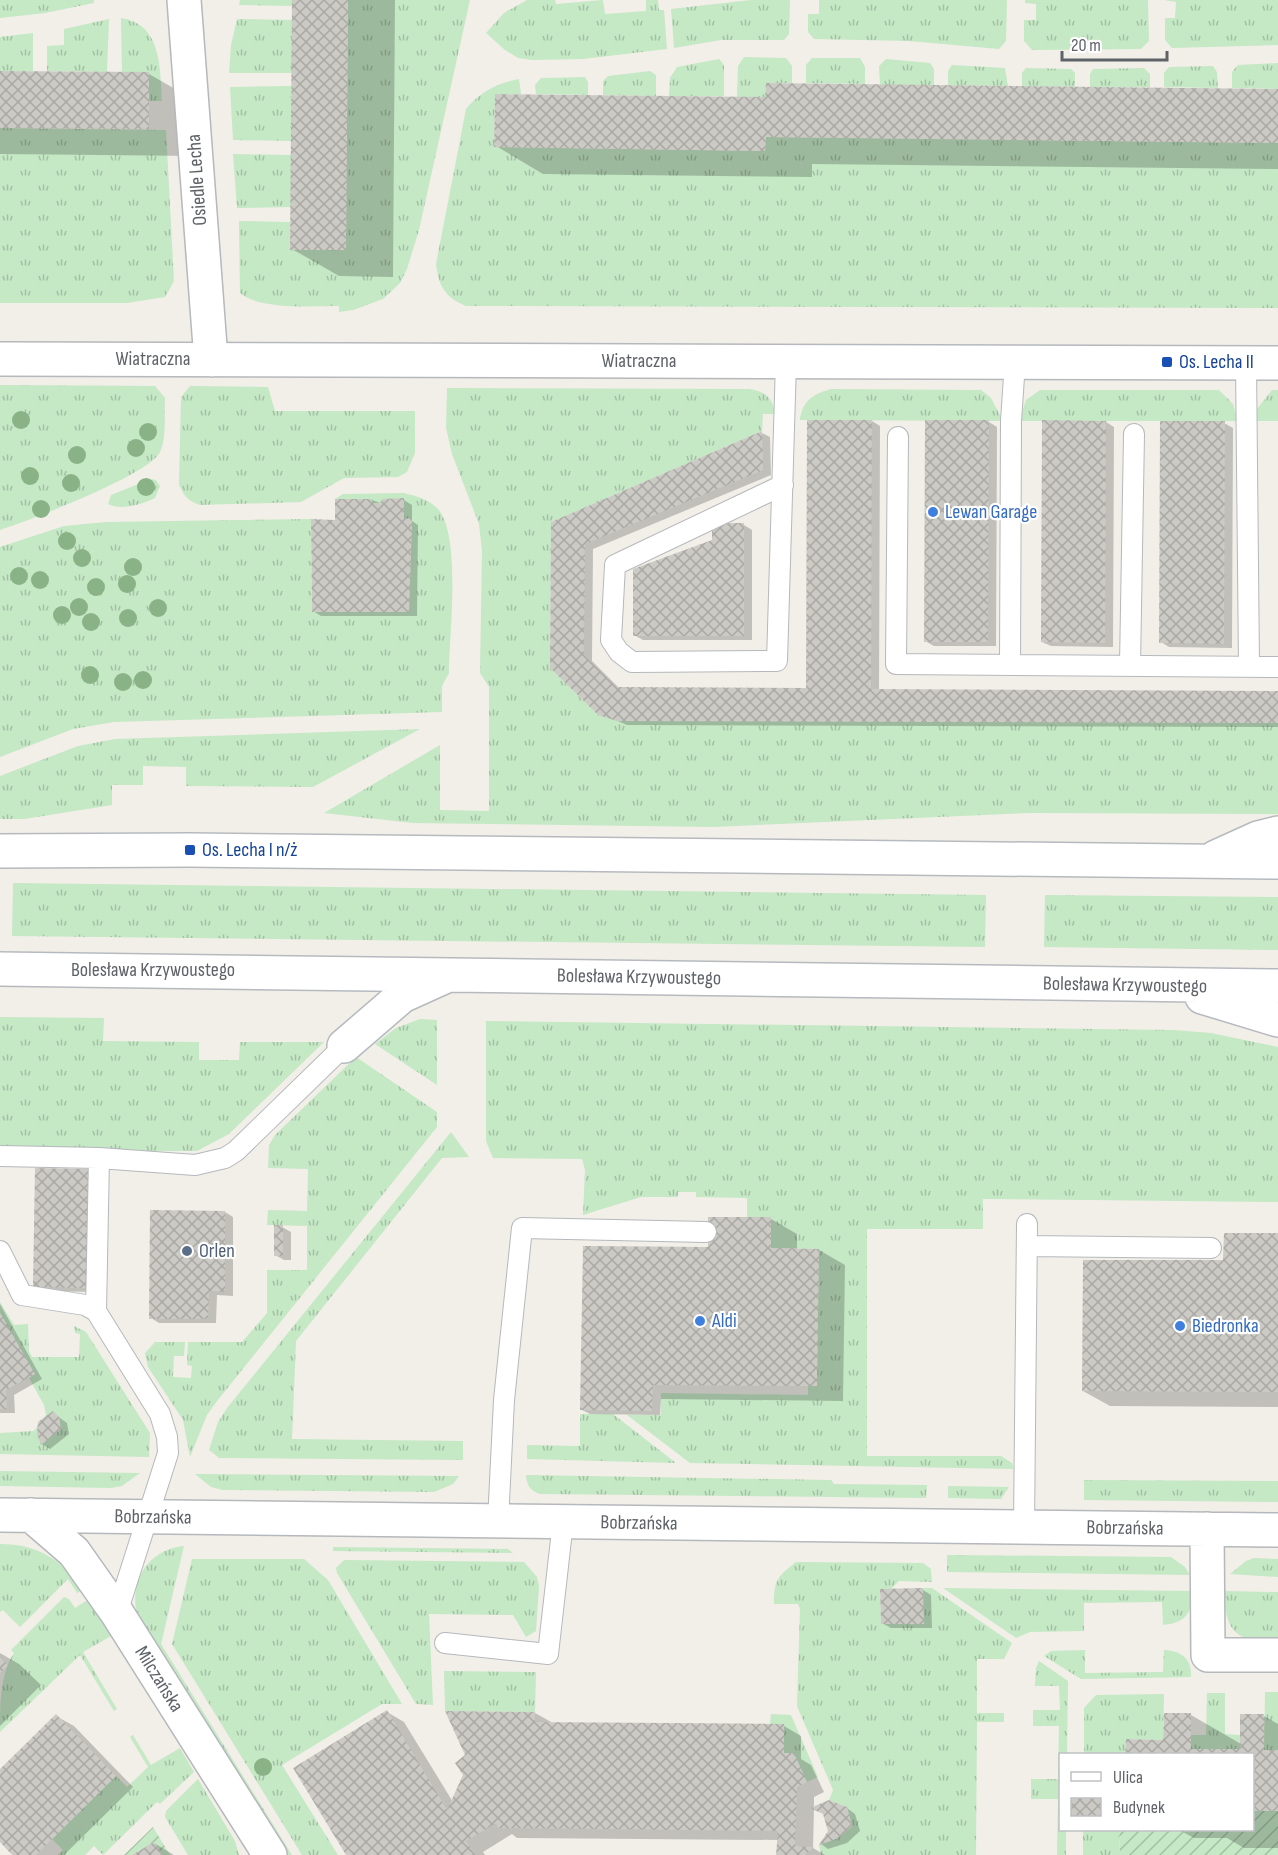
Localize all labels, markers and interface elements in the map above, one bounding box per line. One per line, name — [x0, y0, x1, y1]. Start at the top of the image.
scale bar — [1062, 24, 1167, 62]
text: 20 m — [1071, 35, 1101, 56]
street label: Osiedle Lecha — [182, 133, 212, 227]
street label: Wiatraczna — [116, 347, 190, 371]
street label: Wiatraczna — [602, 349, 676, 373]
place label: Os. Lecha II — [1179, 350, 1254, 374]
marker: Os. Lecha II — [1160, 355, 1174, 369]
place label: Lewan Garage — [945, 500, 1037, 524]
marker: Lewan Garage — [926, 505, 940, 519]
place label: Os. Lecha I n/ż — [202, 838, 297, 862]
marker: Os. Lecha I n/ż — [183, 843, 197, 857]
street label: Bolesława Krzywoustego — [71, 958, 235, 982]
street label: Bolesława Krzywoustego — [557, 964, 721, 990]
street label: Bolesława Krzywoustego — [1043, 972, 1207, 998]
place label: Orlen — [199, 1239, 235, 1263]
marker: Orlen — [180, 1244, 194, 1258]
place label: Aldi — [711, 1309, 737, 1333]
marker: Aldi — [693, 1314, 707, 1328]
place label: Biedronka — [1192, 1314, 1259, 1338]
marker: Biedronka — [1173, 1319, 1187, 1333]
street label: Bobrzańska — [114, 1504, 192, 1530]
street label: Bobrzańska — [600, 1510, 678, 1536]
street label: Bobrzańska — [1086, 1515, 1164, 1541]
street label: Milczańska — [129, 1642, 189, 1716]
legend — [1059, 1753, 1254, 1831]
text: Ulica — [1113, 1767, 1143, 1788]
text: Budynek — [1113, 1797, 1165, 1818]

